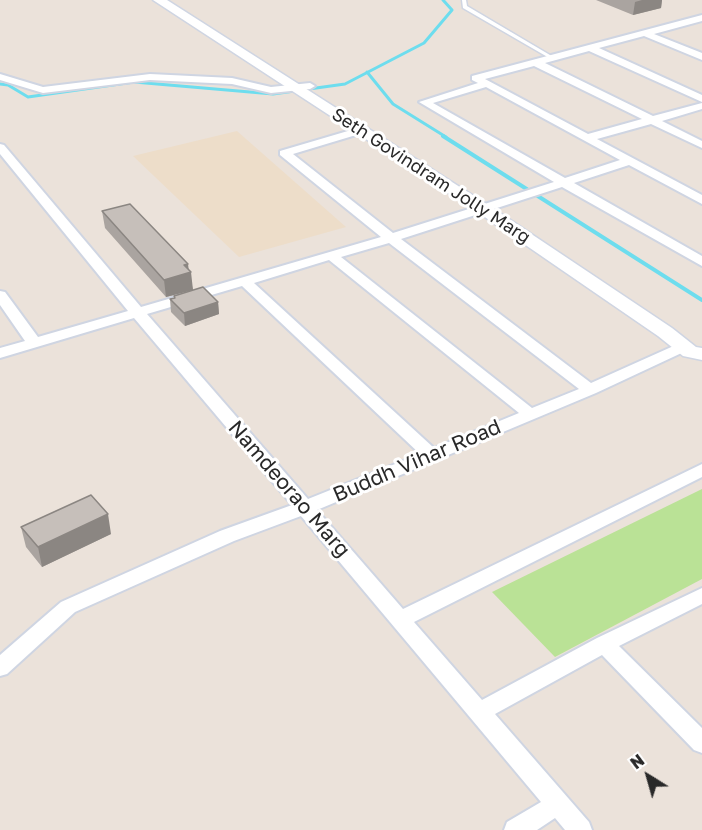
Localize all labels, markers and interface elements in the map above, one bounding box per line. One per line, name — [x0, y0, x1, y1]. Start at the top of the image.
street label: Seth Govindram Jolly Marg — [328, 104, 534, 248]
street label: Buddh Vihar Road — [329, 414, 505, 508]
street label: Namdeorao Marg — [223, 416, 355, 562]
north arrow — [618, 746, 678, 806]
text: N — [626, 750, 648, 773]

